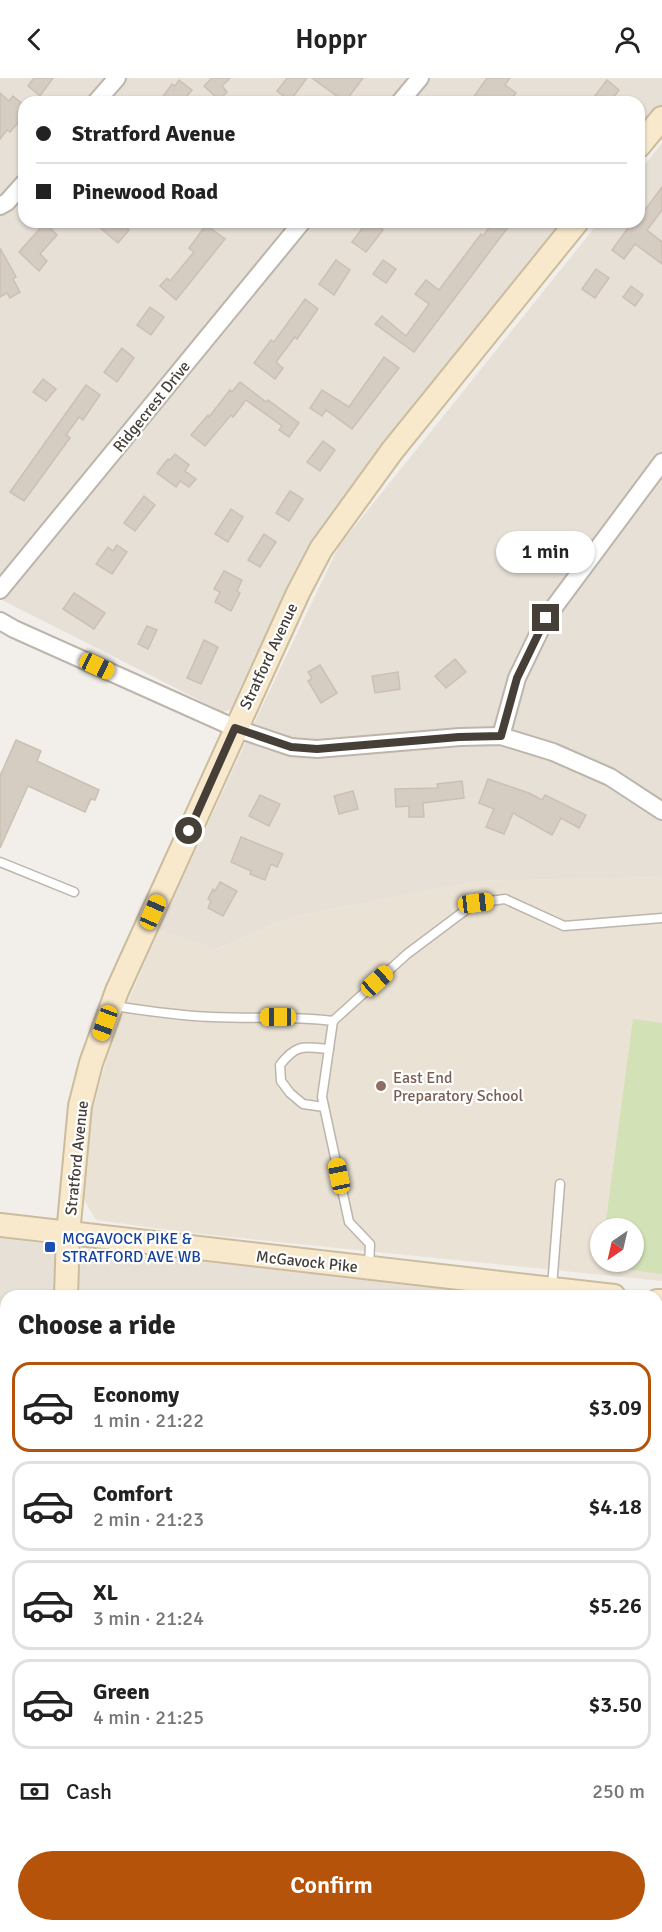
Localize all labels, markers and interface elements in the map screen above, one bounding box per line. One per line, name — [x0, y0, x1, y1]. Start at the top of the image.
icon: back — [18, 23, 51, 56]
text: Hoppr — [295, 23, 367, 56]
icon: person — [611, 23, 644, 56]
text: Stratford Avenue — [72, 120, 235, 147]
text: Pinewood Road — [72, 178, 218, 205]
street label: Ridgecrest Drive — [109, 357, 195, 456]
callout: 1 min — [496, 531, 596, 573]
text: 1 min — [522, 539, 569, 564]
street label: Stratford Avenue — [235, 600, 302, 713]
route end — [532, 604, 559, 631]
car — [77, 650, 117, 682]
route start — [175, 817, 202, 844]
car — [137, 892, 169, 932]
car — [457, 892, 495, 914]
car — [358, 962, 396, 1000]
car — [90, 1003, 120, 1043]
car — [260, 1008, 296, 1026]
place label: East End Preparatory School — [393, 1068, 524, 1106]
marker: East End Preparatory School — [374, 1079, 388, 1093]
street label: Stratford Avenue — [61, 1100, 93, 1217]
car — [326, 1157, 352, 1195]
north arrow — [590, 1218, 644, 1272]
map controls — [590, 1218, 644, 1272]
place label: MCGAVOCK PIKE & STRATFORD AVE WB — [62, 1229, 201, 1267]
marker: MCGAVOCK PIKE & STRATFORD AVE WB — [43, 1240, 57, 1254]
street label: McGavock Pike — [255, 1247, 359, 1277]
text: Choose a ride — [18, 1309, 176, 1342]
icon: car — [21, 1380, 75, 1434]
text: Economy — [93, 1381, 179, 1408]
text: $3.09 — [588, 1394, 642, 1421]
text: 1 min · 21:22 — [93, 1408, 204, 1433]
icon: car — [21, 1479, 75, 1533]
text: Comfort — [93, 1480, 173, 1507]
text: $4.18 — [588, 1493, 642, 1520]
text: 2 min · 21:23 — [93, 1507, 204, 1532]
icon: car — [21, 1578, 75, 1632]
text: XL — [93, 1579, 118, 1606]
text: $5.26 — [588, 1592, 642, 1619]
text: 3 min · 21:24 — [93, 1606, 204, 1631]
icon: car — [21, 1677, 75, 1731]
text: Green — [93, 1678, 150, 1705]
text: $3.50 — [588, 1691, 642, 1718]
text: 4 min · 21:25 — [93, 1705, 204, 1730]
icon: cash — [18, 1775, 51, 1808]
text: Cash — [66, 1778, 112, 1805]
text: 250 m — [592, 1779, 645, 1804]
button: Confirm — [18, 1851, 645, 1920]

